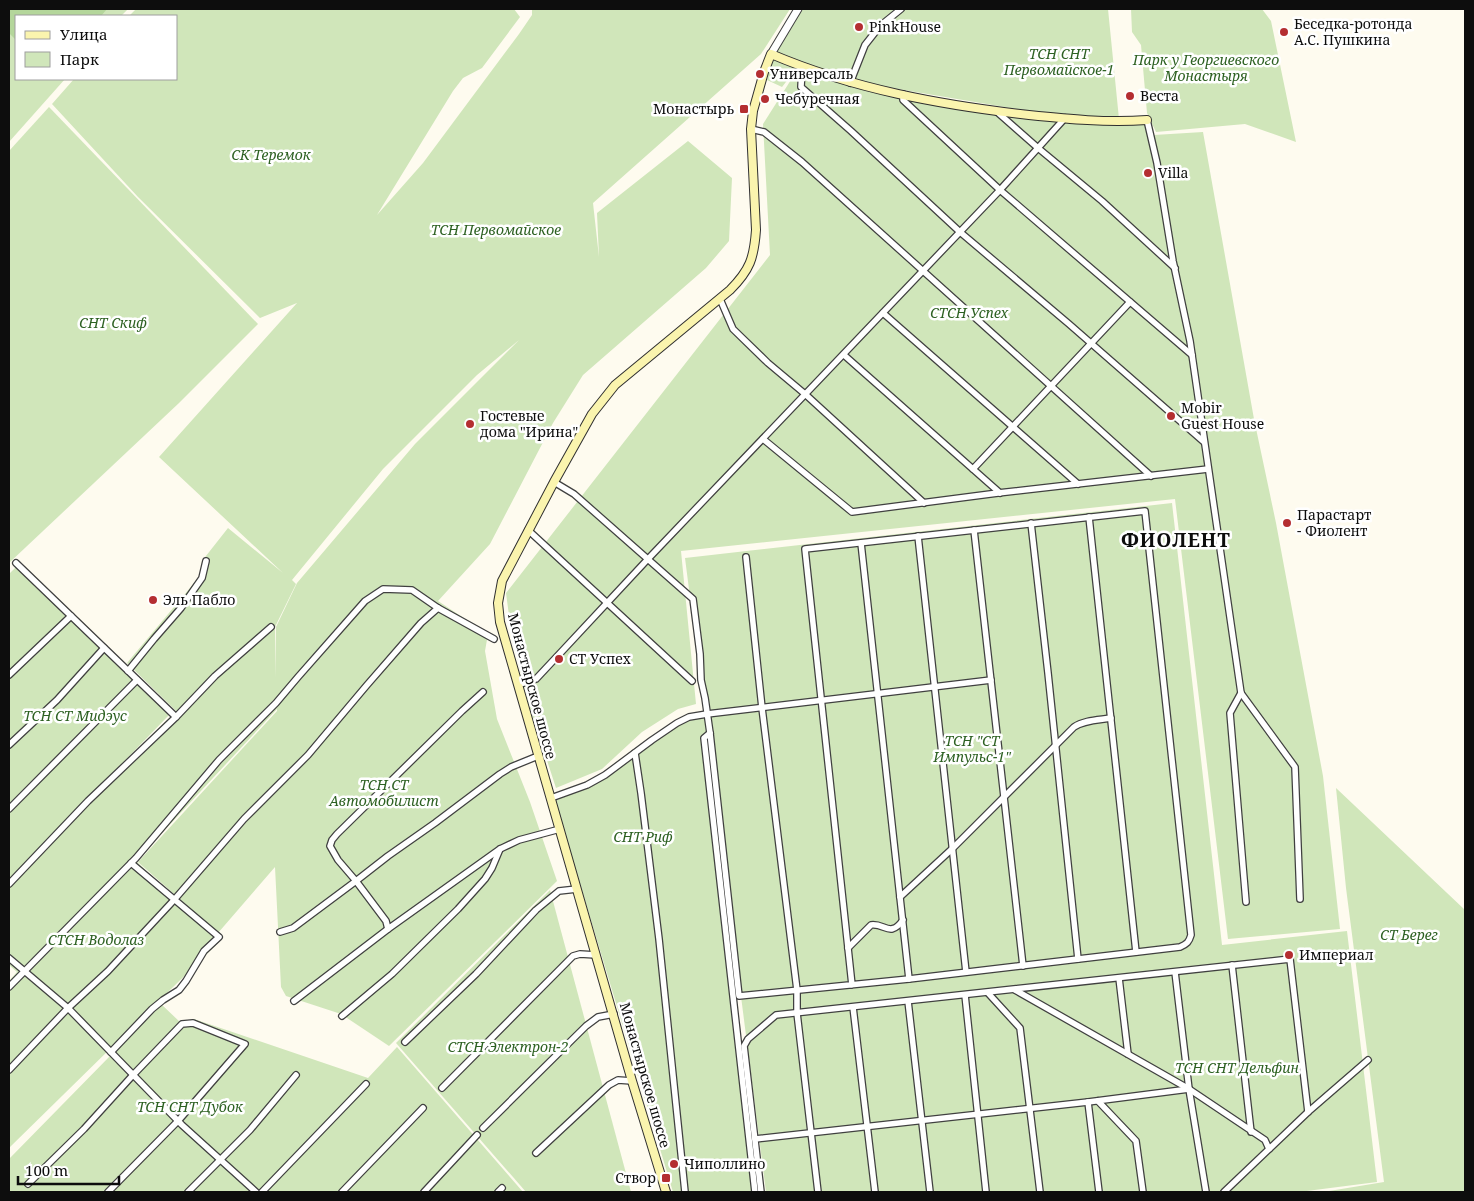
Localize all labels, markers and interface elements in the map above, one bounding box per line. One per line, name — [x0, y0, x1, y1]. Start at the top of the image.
place label: Беседка-ротонда А.С. Пушкина — [1294, 14, 1412, 49]
legend — [15, 15, 178, 80]
place label: PinkHouse — [869, 17, 941, 36]
marker: PinkHouse — [853, 21, 865, 33]
text: Улица — [60, 24, 108, 44]
marker: Беседка-ротонда А.С. Пушкина — [1278, 26, 1290, 38]
park label: ТСН СНТ Первомайское-1 — [1003, 44, 1114, 79]
text: Парк — [60, 49, 99, 69]
park label: Парк у Георгиевского Монастыря — [1132, 50, 1279, 85]
place label: Универсаль — [770, 64, 854, 83]
marker: Универсаль — [754, 68, 766, 80]
place label: Веста — [1140, 86, 1179, 105]
place label: Чебуречная — [775, 89, 860, 108]
marker: Веста — [1124, 90, 1136, 102]
marker: Чебуречная — [759, 93, 771, 105]
place label: Монастырь — [653, 99, 734, 118]
marker: Монастырь — [738, 103, 750, 115]
park label: СК Теремок — [231, 145, 312, 164]
place label: Villa — [1158, 163, 1189, 182]
marker: Villa — [1142, 167, 1154, 179]
park label: ТСН Первомайское — [431, 220, 561, 239]
park label: СТСН Успех — [930, 303, 1009, 322]
park label: СНТ Скиф — [79, 313, 147, 332]
place label: Mobir Guest House — [1181, 398, 1264, 433]
place label: Гостевые дома "Ирина" — [480, 406, 578, 441]
marker: Mobir Guest House — [1165, 410, 1177, 422]
marker: Гостевые дома "Ирина" — [464, 418, 476, 430]
place label: Парастарт - Фиолент — [1297, 505, 1372, 540]
marker: Парастарт - Фиолент — [1281, 517, 1293, 529]
district label: ФИОЛЕНТ — [1121, 527, 1231, 553]
place label: Эль Пабло — [163, 590, 235, 609]
marker: Эль Пабло — [147, 594, 159, 606]
street label: Монастырское шоссе — [504, 611, 561, 761]
place label: СТ Успех — [569, 649, 632, 668]
marker: СТ Успех — [553, 653, 565, 665]
park label: ТСН СТ Мидэус — [23, 706, 127, 725]
park label: ТСН "СТ Импульс-1" — [932, 731, 1012, 766]
park label: ТСН СТ Автомобилист — [328, 775, 439, 810]
park label: СНТ Риф — [613, 827, 673, 846]
park label: СТ Берег — [1380, 925, 1438, 944]
park label: СТСН Водолаз — [48, 930, 144, 949]
place label: Империал — [1299, 945, 1374, 964]
marker: Империал — [1283, 949, 1295, 961]
street label: Монастырское шоссе — [616, 1000, 675, 1150]
park label: СТСН Электрон-2 — [448, 1037, 569, 1056]
park label: ТСН СНТ Дельфин — [1175, 1058, 1300, 1077]
park label: ТСН СНТ Дубок — [137, 1097, 244, 1116]
scale bar — [18, 1154, 119, 1186]
place label: Чиполлино — [684, 1154, 765, 1173]
marker: Чиполлино — [668, 1158, 680, 1170]
text: 100 m — [25, 1160, 68, 1180]
place label: Створ — [615, 1168, 656, 1187]
marker: Створ — [660, 1172, 672, 1184]

